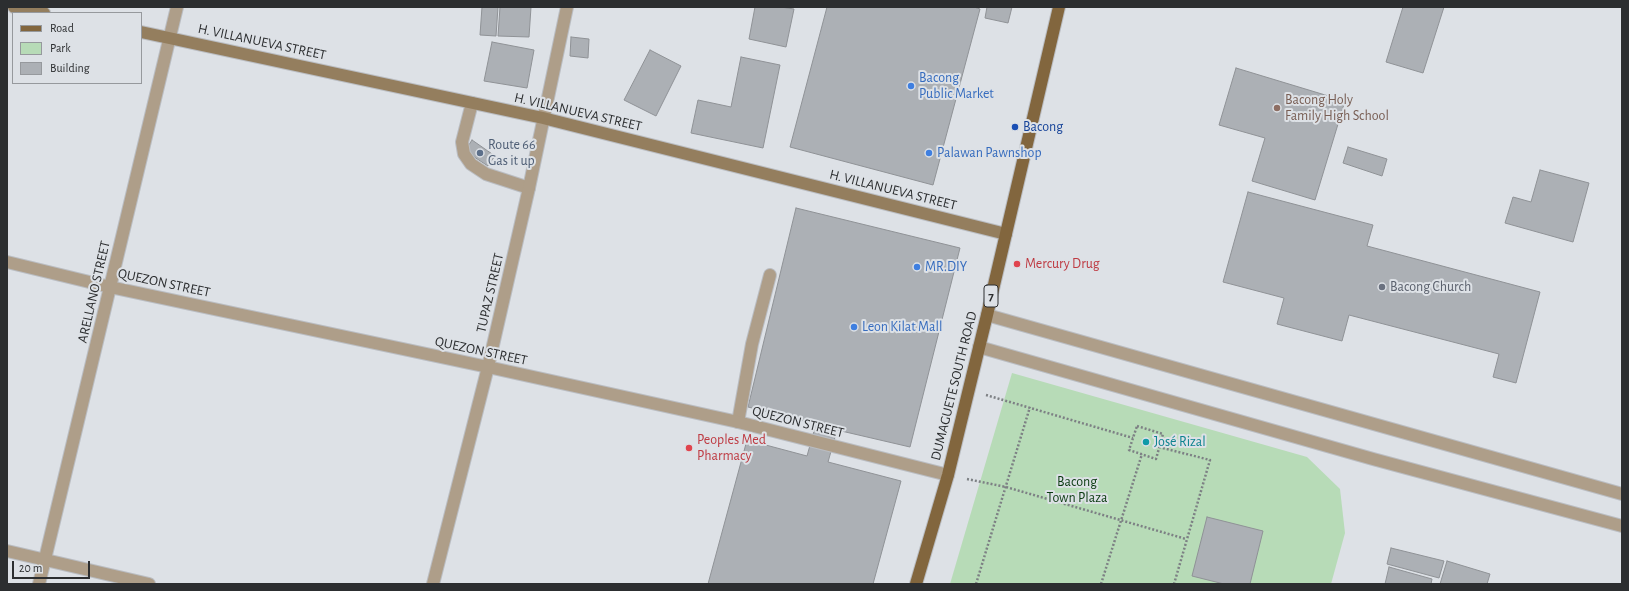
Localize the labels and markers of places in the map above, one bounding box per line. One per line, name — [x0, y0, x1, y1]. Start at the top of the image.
place label: Bacong Public Market — [919, 70, 994, 102]
marker: Bacong Public Market — [906, 81, 916, 91]
place label: Bacong Holy Family High School — [1285, 92, 1389, 124]
marker: Bacong Holy Family High School — [1272, 103, 1282, 113]
place label: Bacong — [1023, 119, 1063, 135]
marker: Bacong — [1010, 122, 1020, 132]
place label: Route 66 Gas it up — [488, 137, 535, 170]
place label: Palawan Pawnshop — [937, 145, 1042, 161]
marker: Route 66 Gas it up — [475, 148, 485, 158]
marker: Palawan Pawnshop — [924, 148, 934, 158]
place label: Mercury Drug — [1025, 256, 1100, 272]
place label: MR.DIY — [925, 259, 967, 275]
marker: Mercury Drug — [1012, 259, 1022, 269]
marker: MR.DIY — [912, 262, 922, 272]
place label: Bacong Church — [1390, 279, 1471, 295]
marker: Bacong Church — [1377, 282, 1387, 292]
place label: Leon Kilat Mall — [862, 319, 942, 335]
marker: Leon Kilat Mall — [849, 322, 859, 332]
place label: Peoples Med Pharmacy — [697, 432, 766, 464]
place label: José Rizal — [1154, 434, 1206, 450]
marker: José Rizal — [1141, 437, 1151, 447]
marker: Peoples Med Pharmacy — [684, 443, 694, 453]

